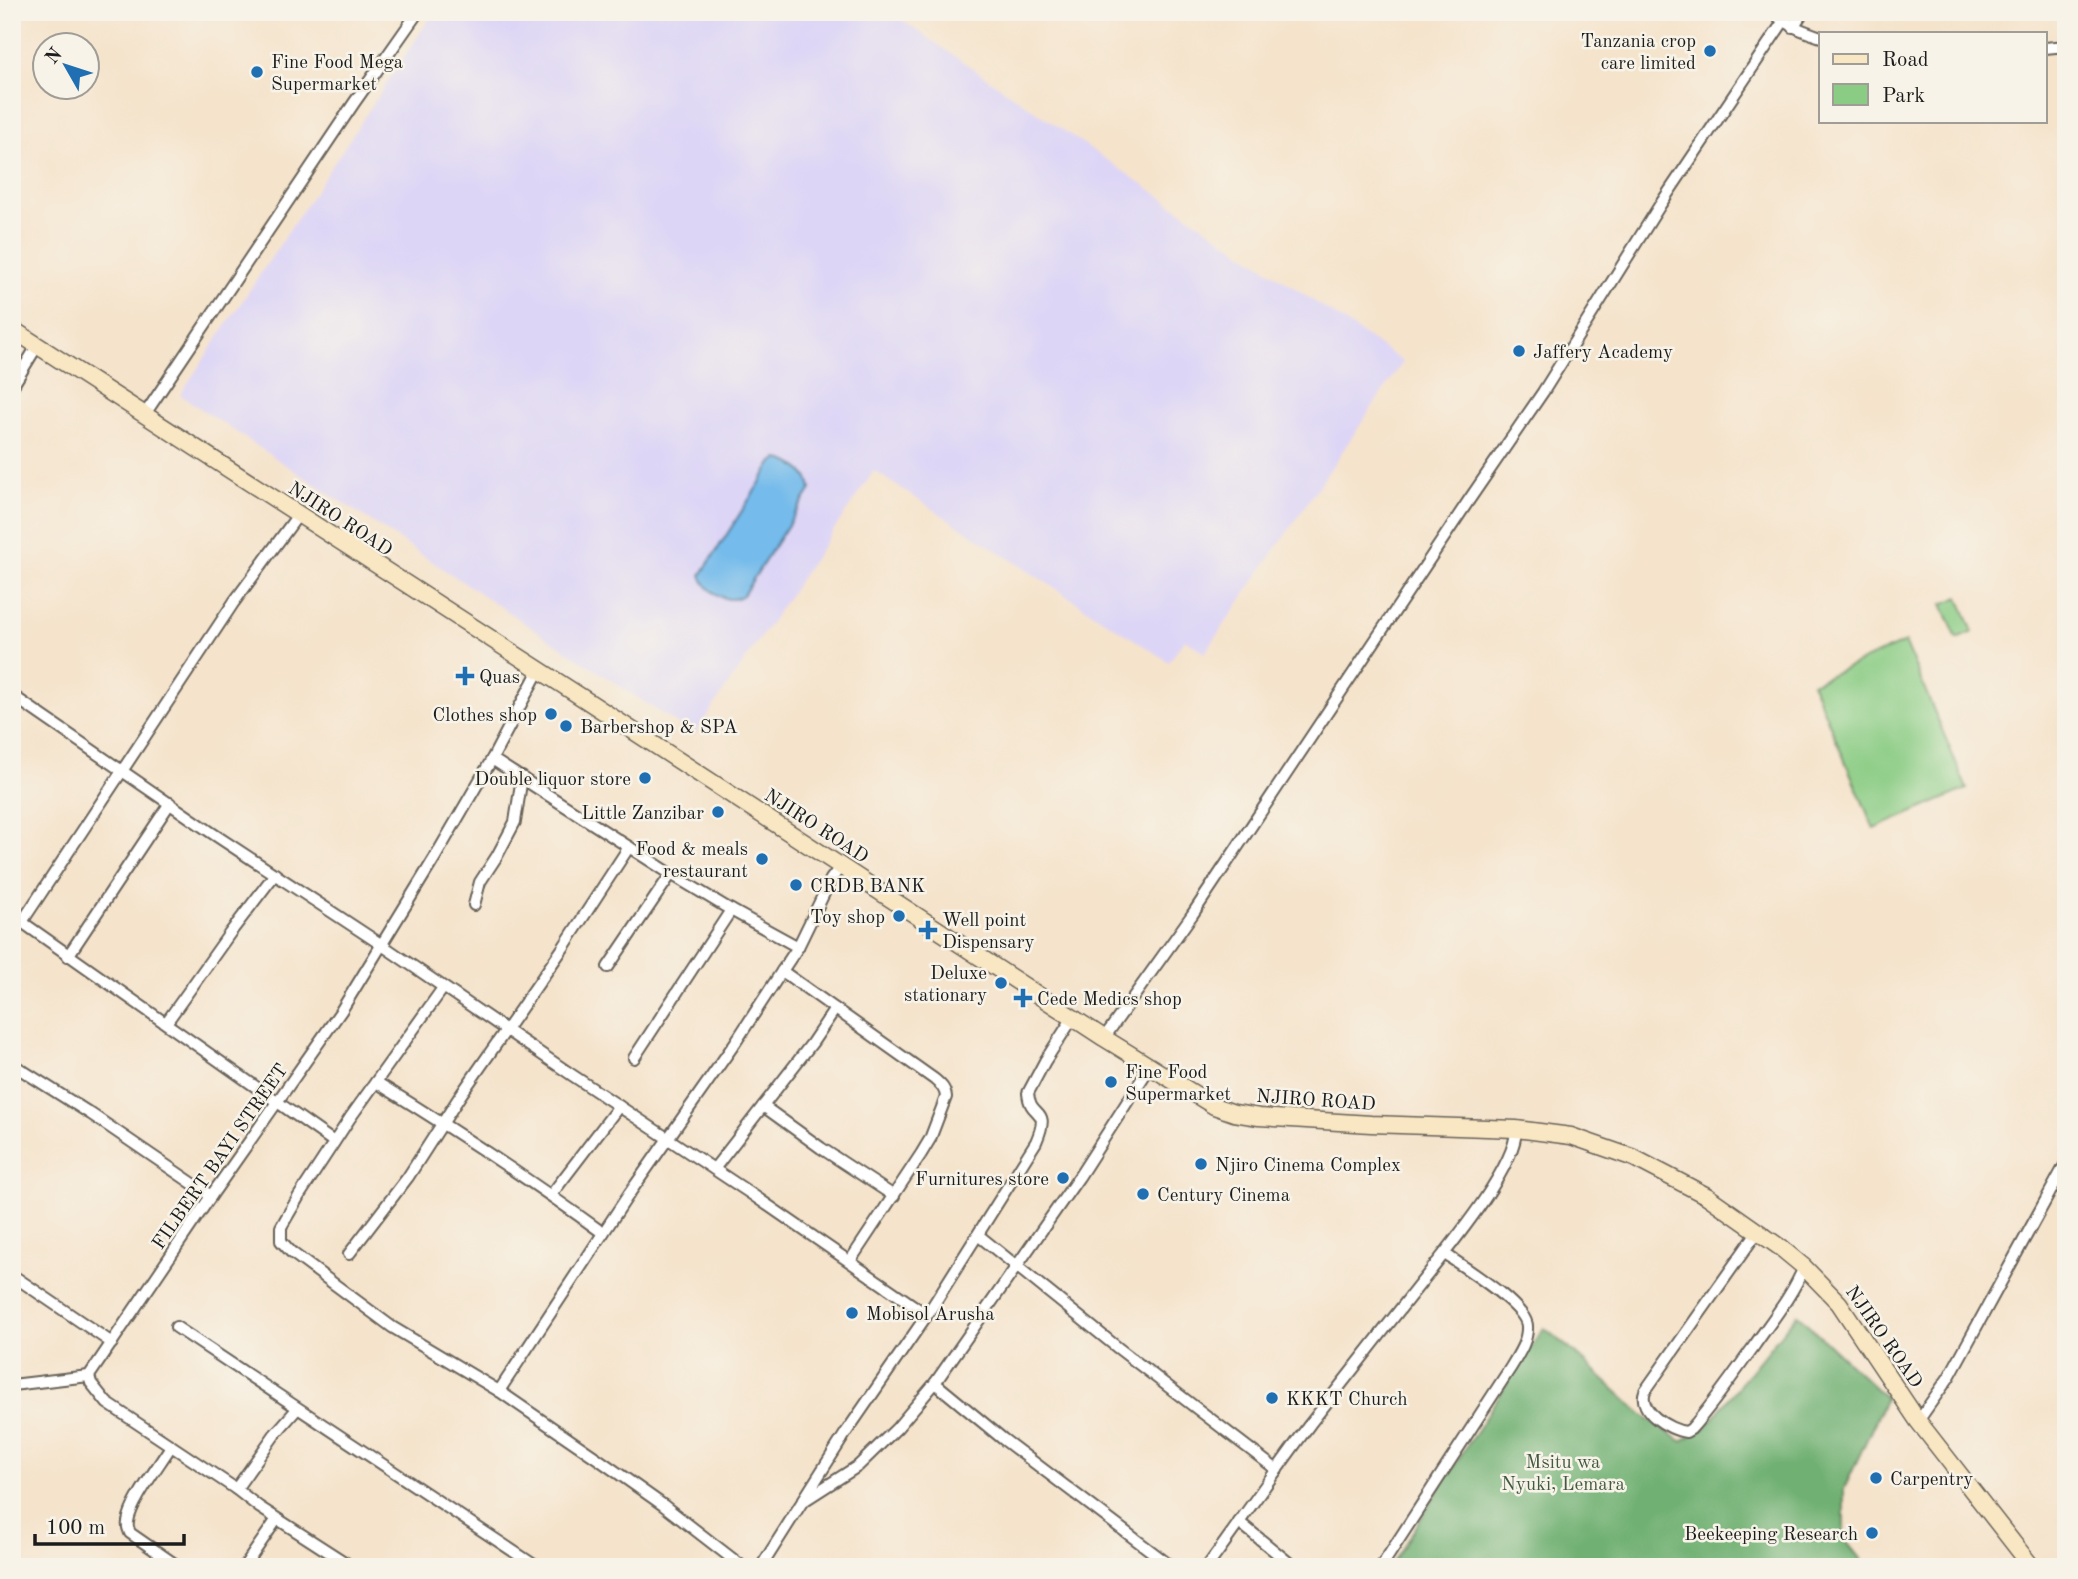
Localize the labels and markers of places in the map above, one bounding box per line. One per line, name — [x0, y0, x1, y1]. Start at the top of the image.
place label: Tanzania crop care limited — [1581, 33, 1696, 74]
marker: Tanzania crop care limited — [1702, 43, 1718, 59]
place label: Fine Food Mega Supermarket — [271, 54, 404, 95]
marker: Fine Food Mega Supermarket — [249, 64, 265, 80]
marker: Jaffery Academy — [1511, 343, 1527, 359]
place label: Jaffery Academy — [1533, 344, 1673, 363]
marker: Quas — [457, 668, 473, 684]
place label: Quas — [479, 669, 520, 688]
marker: Clothes shop — [543, 706, 559, 722]
place label: Clothes shop — [433, 707, 537, 726]
marker: Barbershop & SPA — [558, 718, 574, 734]
place label: Barbershop & SPA — [580, 719, 738, 738]
marker: Double liquor store — [637, 770, 653, 786]
place label: Double liquor store — [474, 771, 631, 790]
marker: Little Zanzibar — [710, 804, 726, 820]
place label: Little Zanzibar — [581, 805, 704, 824]
place label: Food & meals restaurant — [636, 841, 748, 882]
marker: Food & meals restaurant — [754, 851, 770, 867]
marker: CRDB BANK — [788, 877, 804, 893]
place label: CRDB BANK — [810, 878, 925, 897]
marker: Toy shop — [891, 908, 907, 924]
place label: Toy shop — [810, 909, 885, 928]
place label: Well point Dispensary — [942, 912, 1035, 953]
marker: Well point Dispensary — [920, 922, 936, 938]
place label: Deluxe stationary — [904, 965, 987, 1006]
marker: Deluxe stationary — [993, 975, 1009, 991]
marker: Cede Medics shop — [1015, 990, 1031, 1006]
place label: Cede Medics shop — [1037, 991, 1182, 1010]
place label: Fine Food Supermarket — [1125, 1064, 1231, 1105]
marker: Fine Food Supermarket — [1103, 1074, 1119, 1090]
marker: Njiro Cinema Complex — [1193, 1156, 1209, 1172]
place label: Njiro Cinema Complex — [1215, 1157, 1401, 1176]
marker: Furnitures store — [1055, 1170, 1071, 1186]
place label: Furnitures store — [915, 1171, 1049, 1190]
marker: Century Cinema — [1135, 1186, 1151, 1202]
place label: Century Cinema — [1157, 1187, 1291, 1206]
marker: Mobisol Arusha — [844, 1305, 860, 1321]
place label: Mobisol Arusha — [866, 1306, 995, 1325]
marker: KKKT Church — [1264, 1390, 1280, 1406]
place label: KKKT Church — [1286, 1391, 1408, 1410]
marker: Carpentry — [1868, 1470, 1884, 1486]
place label: Carpentry — [1890, 1471, 1973, 1490]
marker: Beekeeping Research — [1864, 1525, 1880, 1541]
place label: Beekeeping Research — [1684, 1526, 1858, 1545]

